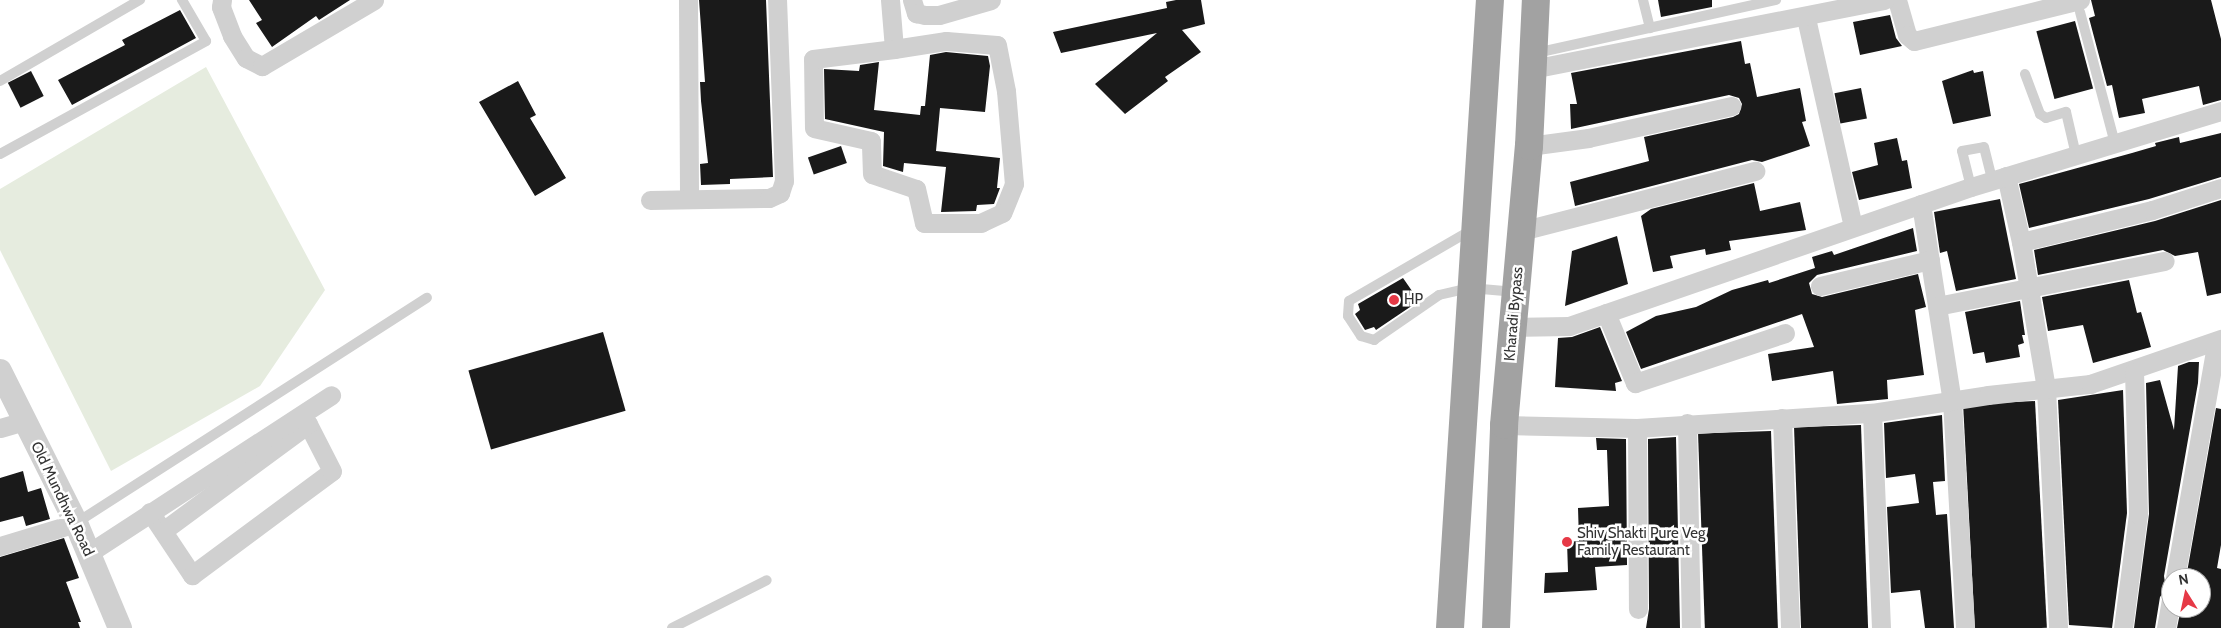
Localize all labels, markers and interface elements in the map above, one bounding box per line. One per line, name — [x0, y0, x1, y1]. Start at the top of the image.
street label: Kharadi Bypass — [1501, 266, 1527, 362]
place label: HP — [1404, 291, 1423, 309]
marker: HP — [1388, 294, 1400, 306]
street label: Old Mundhwa Road — [26, 439, 98, 559]
place label: Shiv Shakti Pure Veg Family Restaurant — [1577, 524, 1705, 559]
marker: Shiv Shakti Pure Veg Family Restaurant — [1561, 536, 1573, 548]
north arrow — [2161, 568, 2211, 618]
text: N — [2177, 569, 2190, 589]

